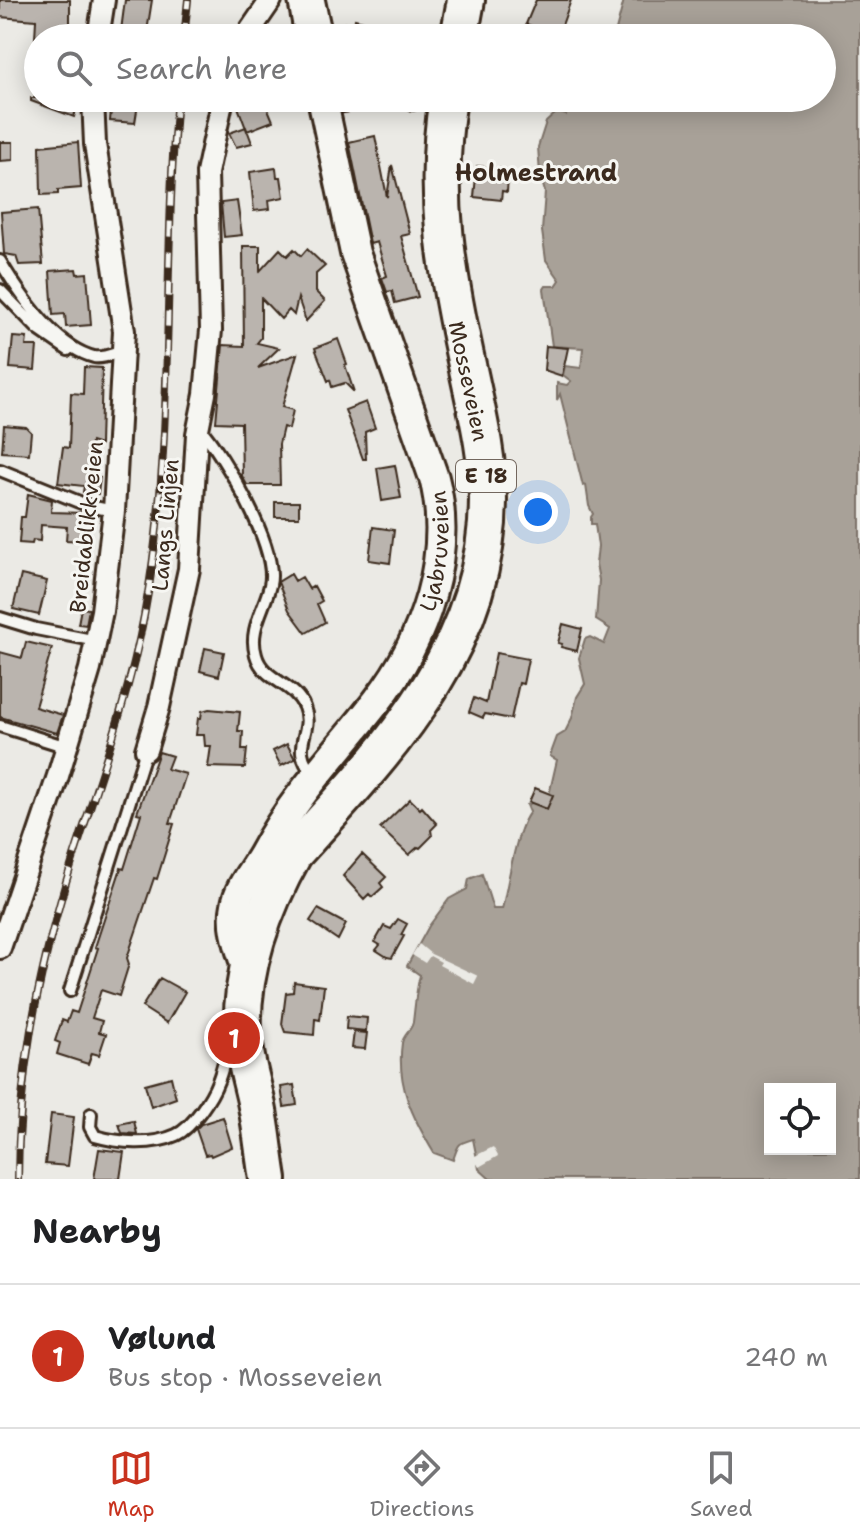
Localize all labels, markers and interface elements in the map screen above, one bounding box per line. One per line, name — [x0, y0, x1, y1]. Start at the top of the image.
search box — [24, 24, 836, 112]
icon: search — [52, 46, 96, 90]
text: Search here — [116, 48, 287, 89]
district label: Holmestrand — [455, 157, 617, 189]
street label: Mosseveien — [442, 318, 495, 444]
street label: Breidablikkveien — [63, 440, 110, 614]
street label: Langs Linjen — [145, 458, 186, 592]
road number: E 18 — [456, 460, 516, 492]
street label: Ljabruveien — [413, 489, 455, 615]
your location — [518, 492, 558, 532]
pin: 1 — [208, 1008, 260, 1068]
map controls — [764, 1083, 836, 1155]
button: locate — [764, 1083, 836, 1155]
text: Nearby — [32, 1208, 162, 1254]
text: Vølund — [108, 1318, 216, 1359]
text: 1 — [52, 1339, 64, 1374]
text: 240 m — [744, 1339, 828, 1374]
text: Bus stop · Mosseveien — [108, 1359, 382, 1394]
tab: Map — [108, 1446, 155, 1523]
tab: Directions — [370, 1446, 475, 1523]
tab: Saved — [690, 1446, 752, 1523]

